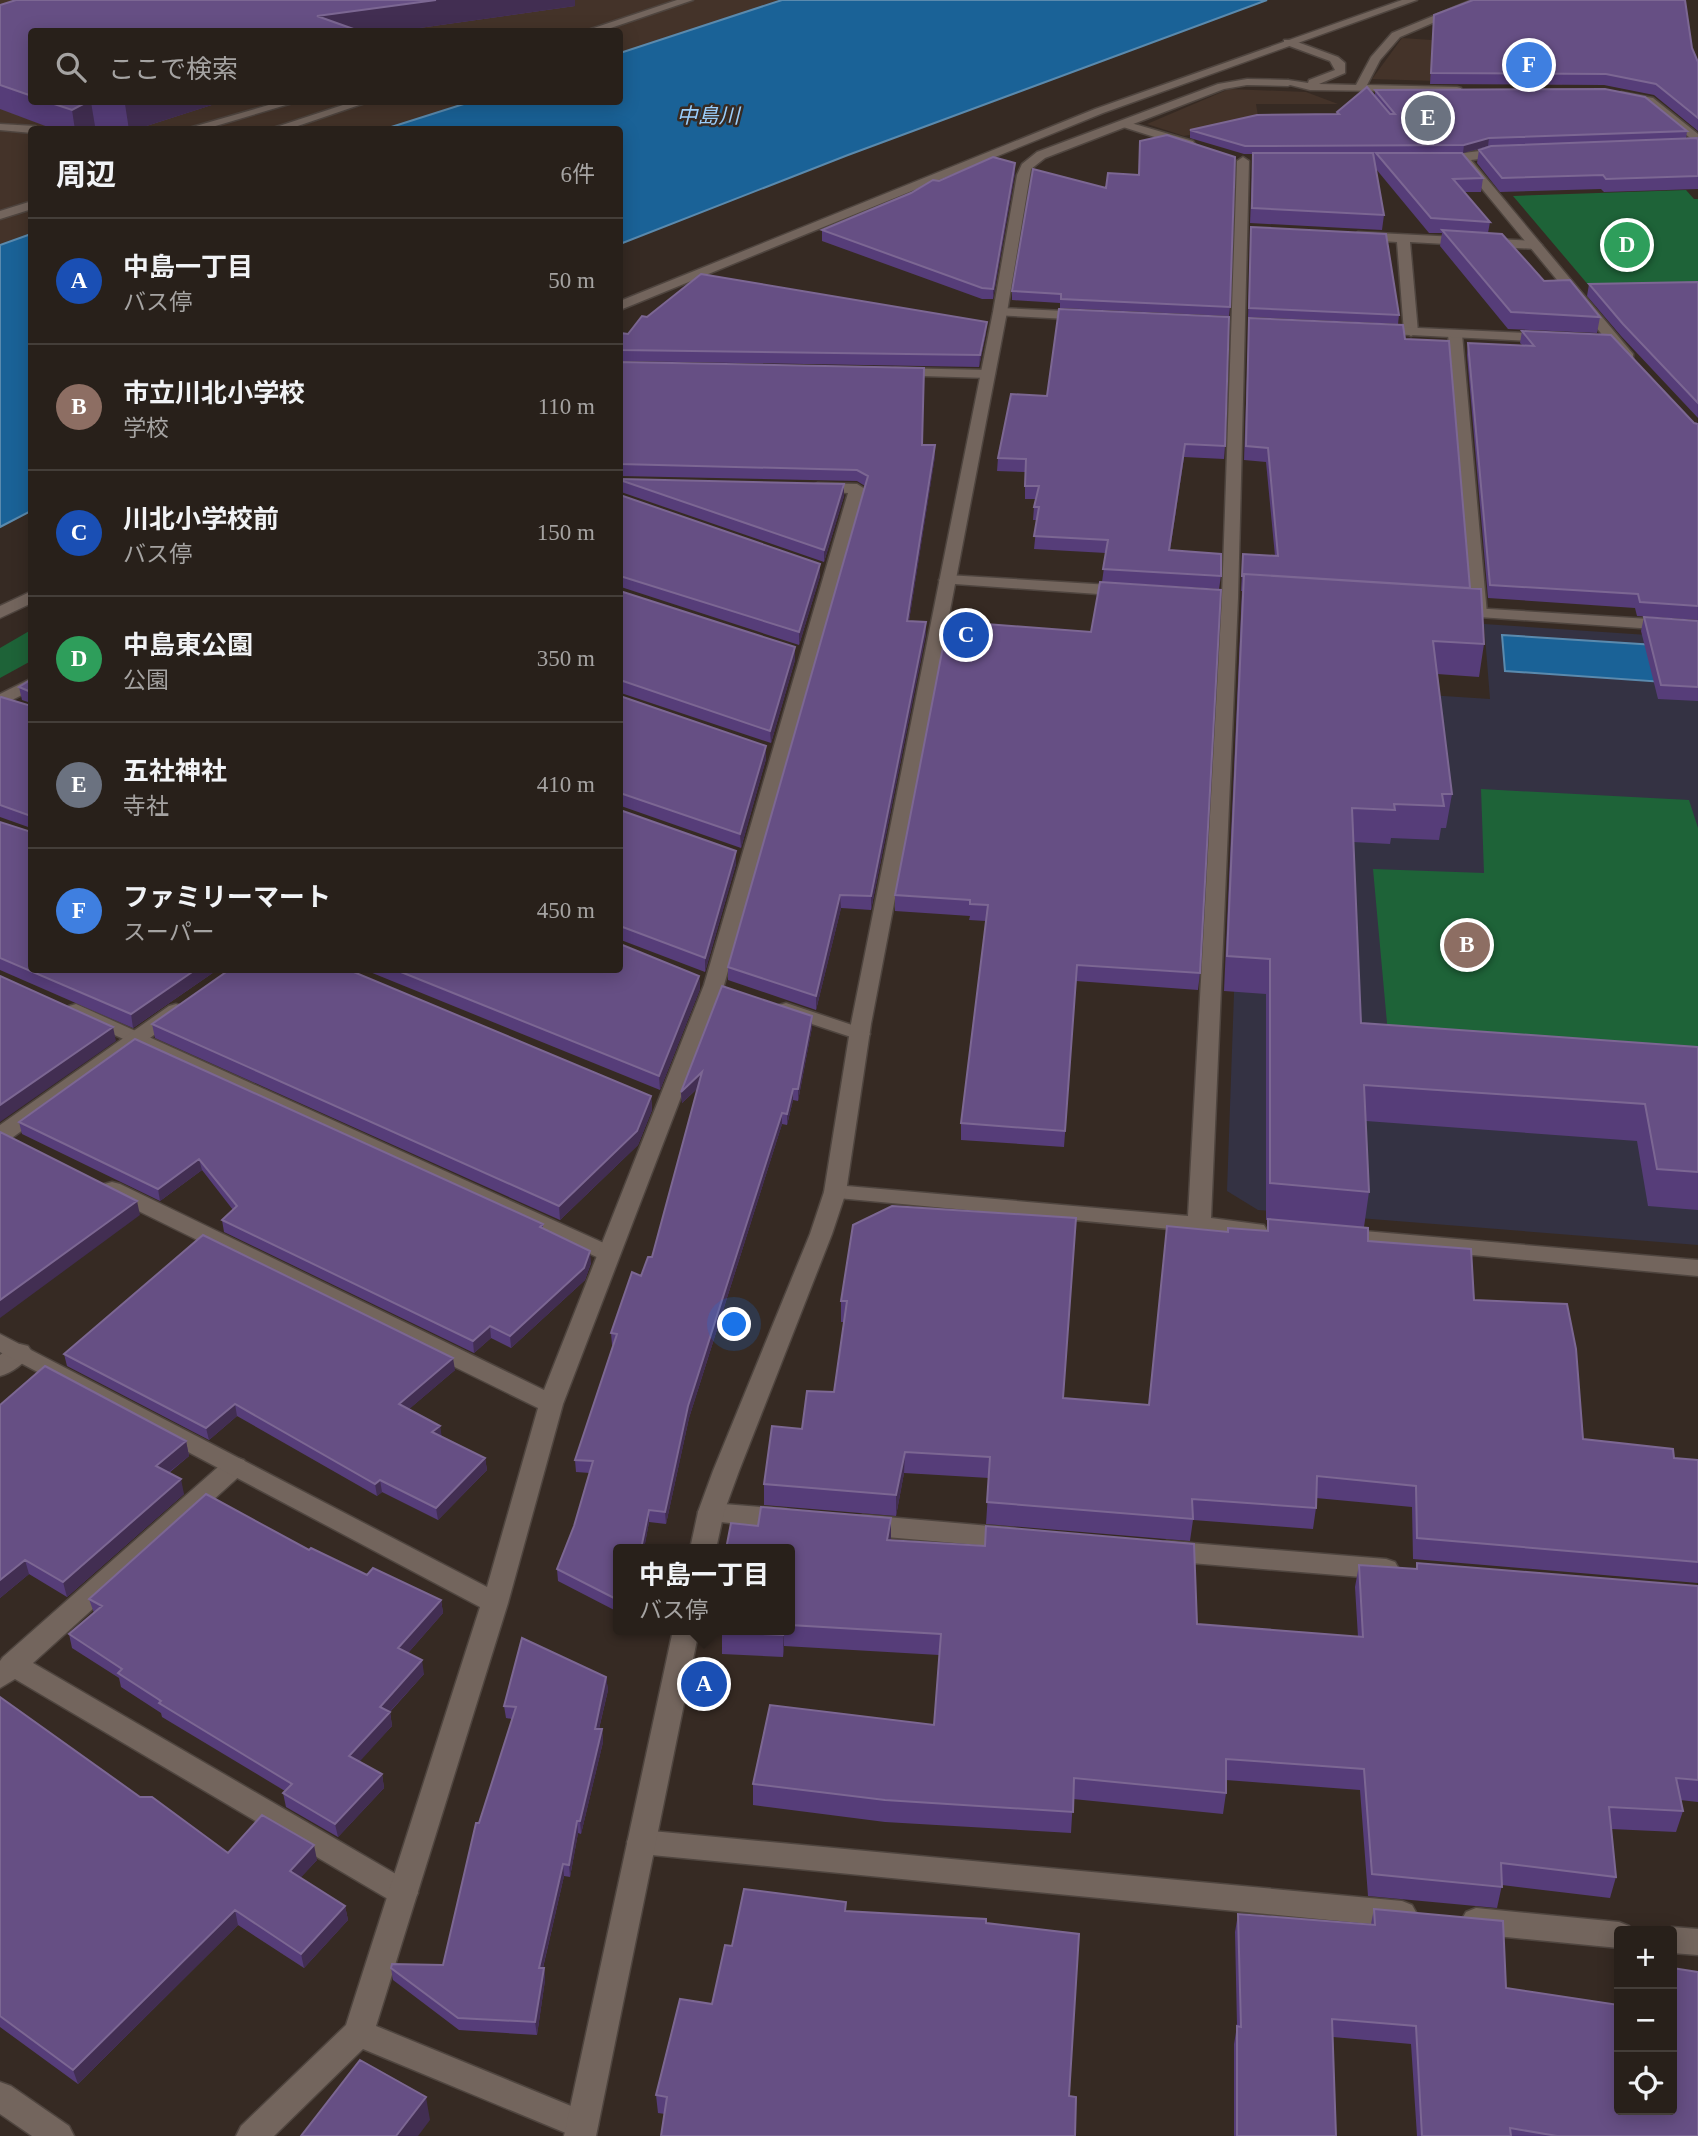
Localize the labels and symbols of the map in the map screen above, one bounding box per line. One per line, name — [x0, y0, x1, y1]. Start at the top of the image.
pin: F — [1506, 39, 1552, 91]
pin: E — [1405, 92, 1451, 144]
water label: 中島川 — [677, 104, 741, 128]
pin: D — [1604, 219, 1650, 271]
pin: C — [943, 609, 989, 661]
pin: B — [1444, 919, 1490, 971]
your location — [717, 1307, 751, 1341]
pin: A — [681, 1658, 727, 1710]

